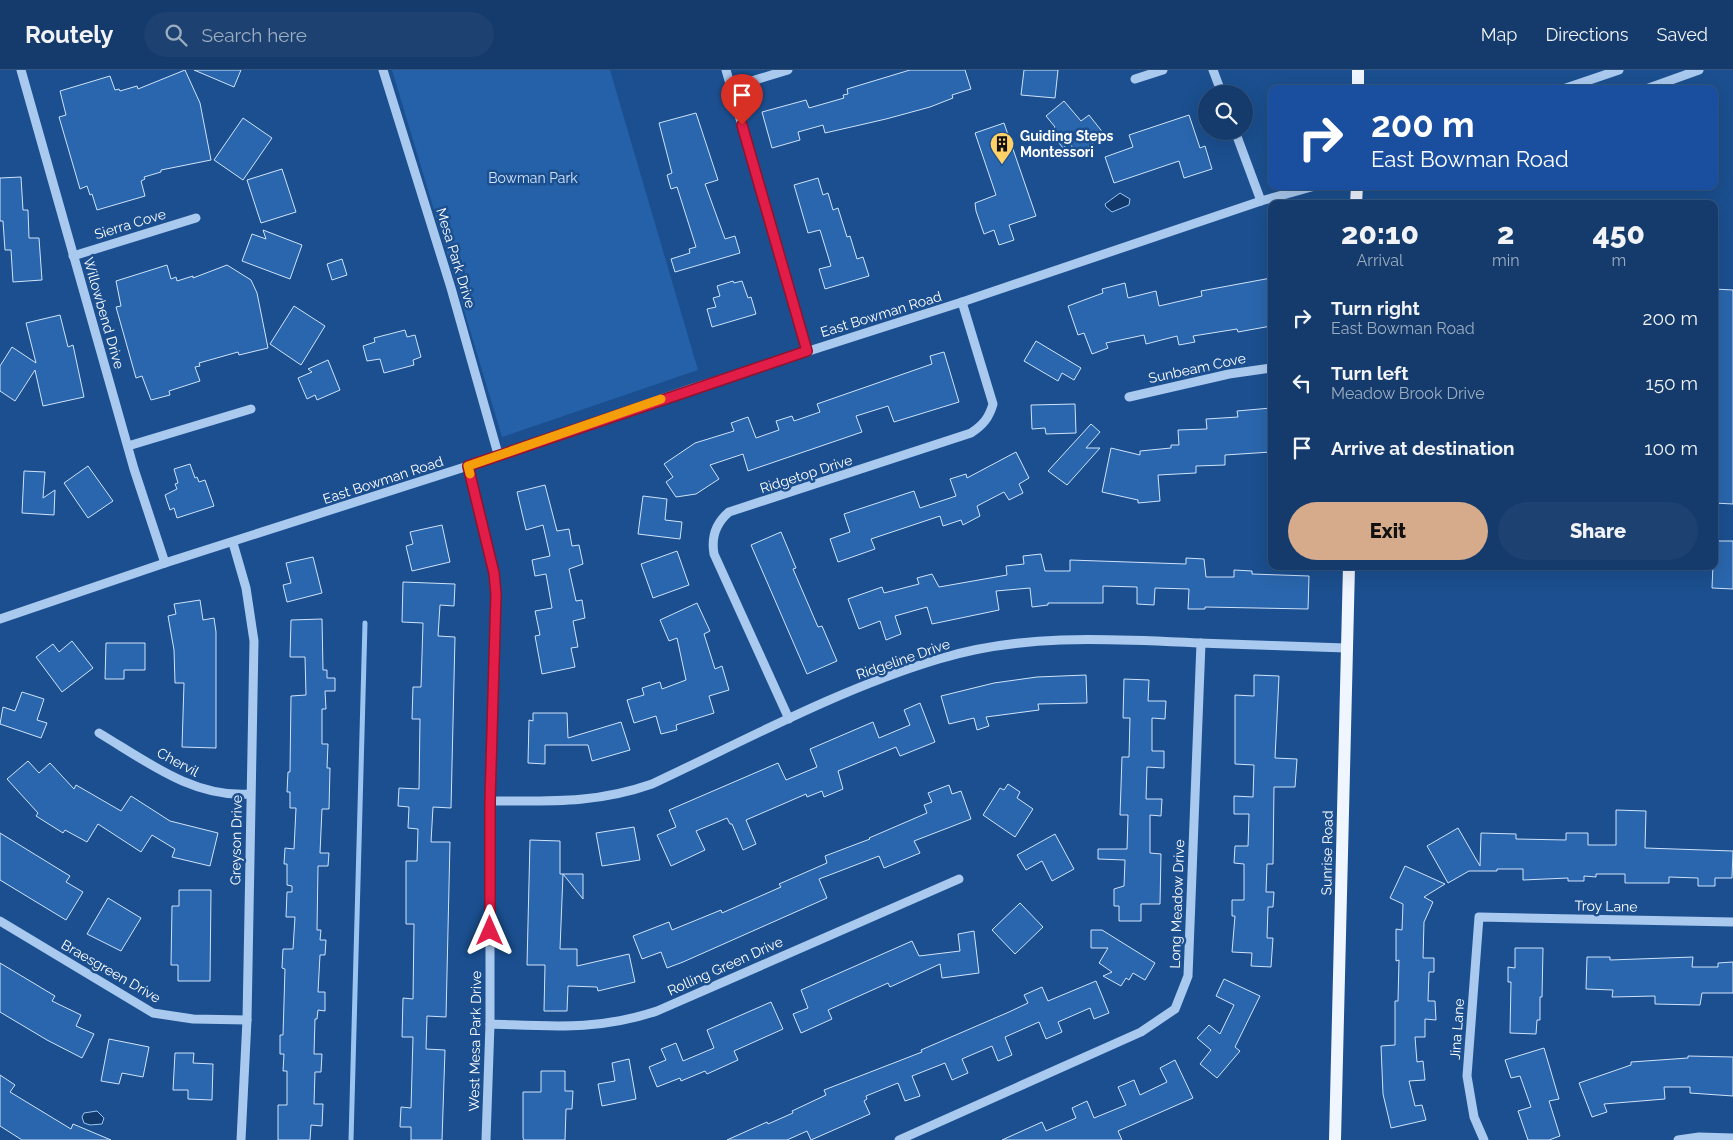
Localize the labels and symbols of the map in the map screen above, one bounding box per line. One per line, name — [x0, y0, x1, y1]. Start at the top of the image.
pin — [721, 74, 763, 125]
place label: Guiding Steps Montessori — [1020, 128, 1114, 160]
building icon: Guiding Steps Montessori — [989, 131, 1015, 165]
park label: Bowman Park — [488, 170, 578, 186]
street label: Sierra Cove — [92, 206, 168, 242]
street label: Mesa Park Drive — [433, 206, 479, 310]
street label: Willowbend Drive — [80, 255, 128, 371]
street label: East Bowman Road — [819, 288, 943, 340]
street label: Sunbeam Cove — [1147, 350, 1247, 386]
street label: Ridgetop Drive — [758, 452, 854, 496]
street label: East Bowman Road — [321, 453, 445, 507]
street label: Ridgeline Drive — [854, 635, 952, 683]
street label: Chervil — [154, 744, 202, 780]
street label: Greyson Drive — [227, 795, 245, 885]
street label: Sunrise Road — [1318, 810, 1336, 896]
street label: Long Meadow Drive — [1167, 839, 1187, 969]
street label: Troy Lane — [1574, 897, 1638, 915]
position arrow — [463, 904, 515, 956]
street label: Rolling Green Drive — [665, 933, 785, 999]
street label: Braesgreen Drive — [59, 936, 163, 1006]
street label: West Mesa Park Drive — [466, 970, 484, 1112]
street label: Jina Lane — [1447, 998, 1467, 1060]

